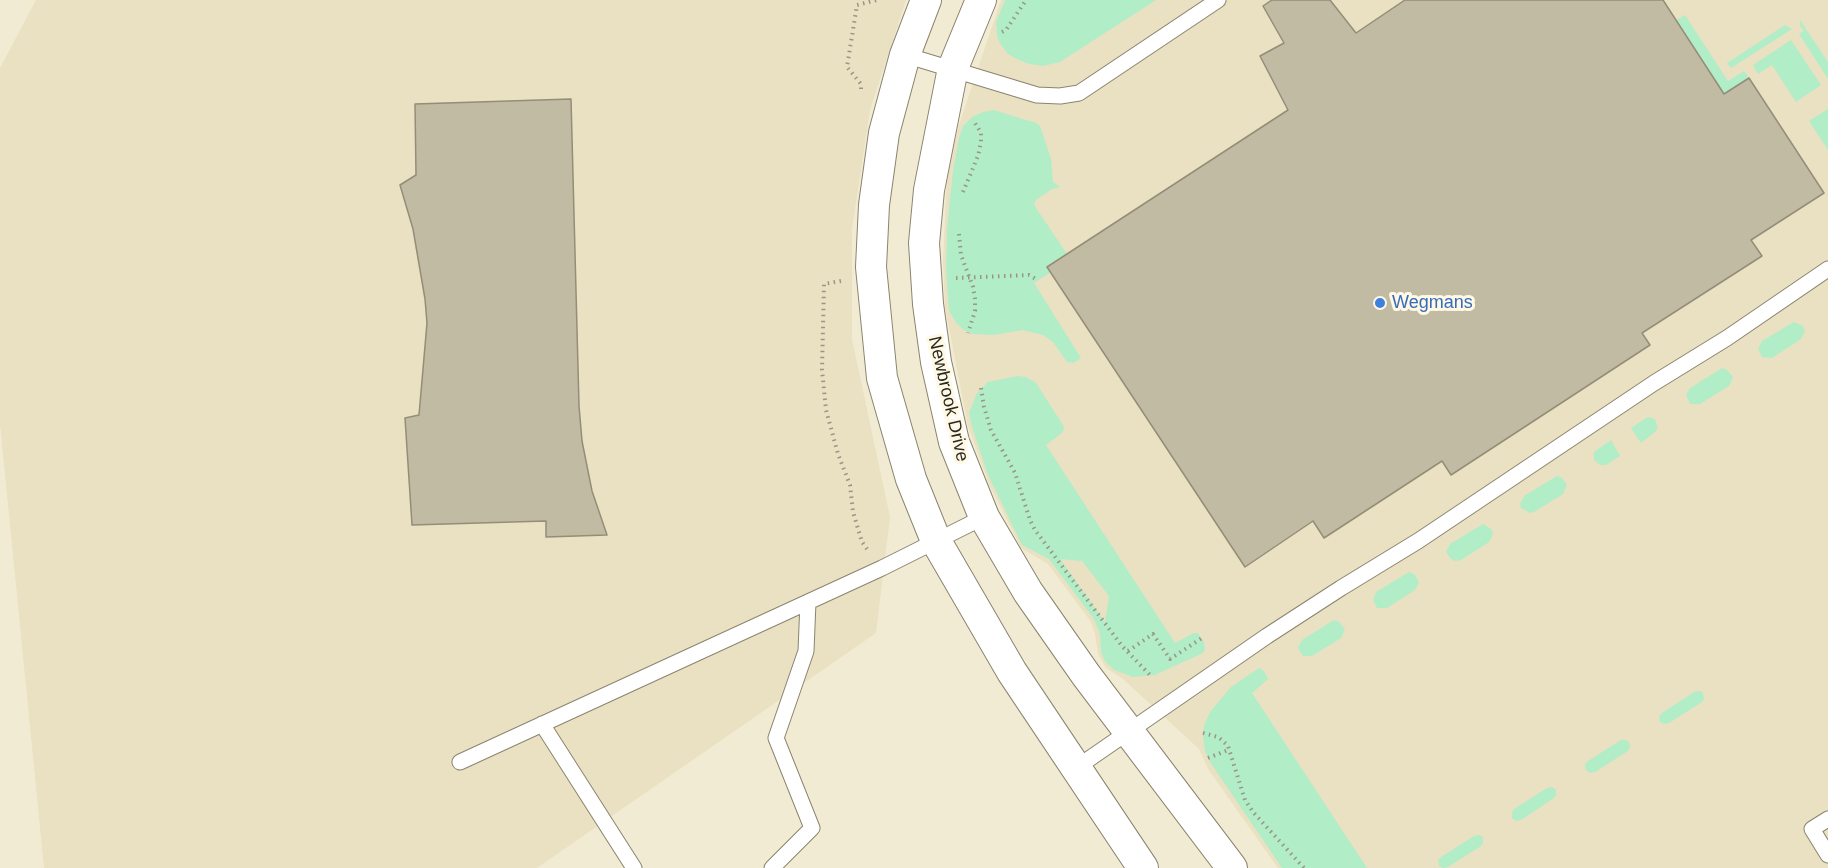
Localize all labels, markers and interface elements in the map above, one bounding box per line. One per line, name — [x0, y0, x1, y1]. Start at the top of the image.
place label: Wegmans — [1392, 292, 1473, 314]
marker: Wegmans — [1373, 296, 1387, 310]
street label: Newbrook Drive — [923, 334, 973, 464]

